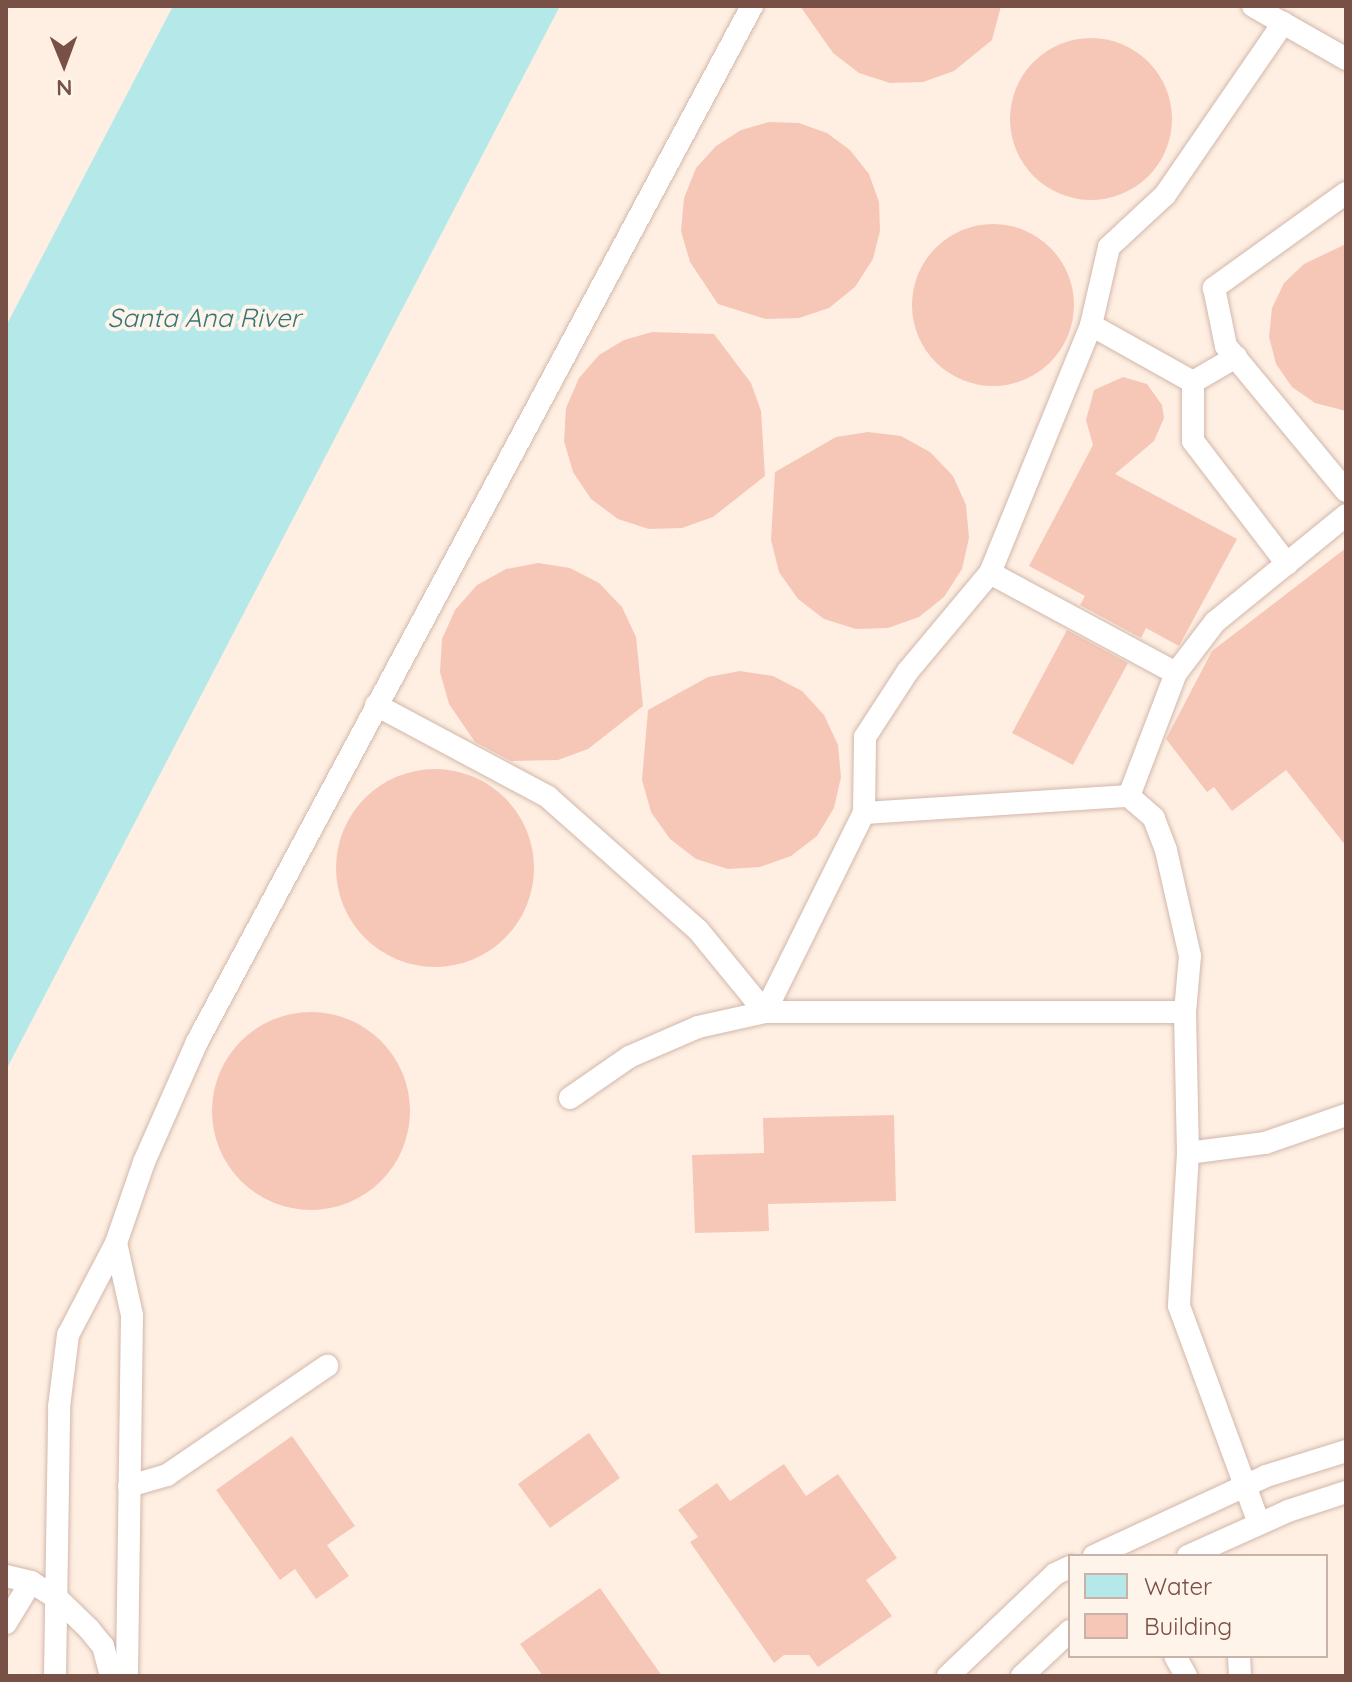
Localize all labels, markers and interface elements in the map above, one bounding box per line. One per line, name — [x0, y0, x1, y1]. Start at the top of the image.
north arrow — [24, 24, 104, 104]
text: N — [56, 74, 73, 102]
water label: Santa Ana River — [107, 302, 301, 334]
legend — [1068, 1554, 1328, 1658]
text: Water — [1144, 1571, 1212, 1601]
text: Building — [1144, 1611, 1232, 1641]

